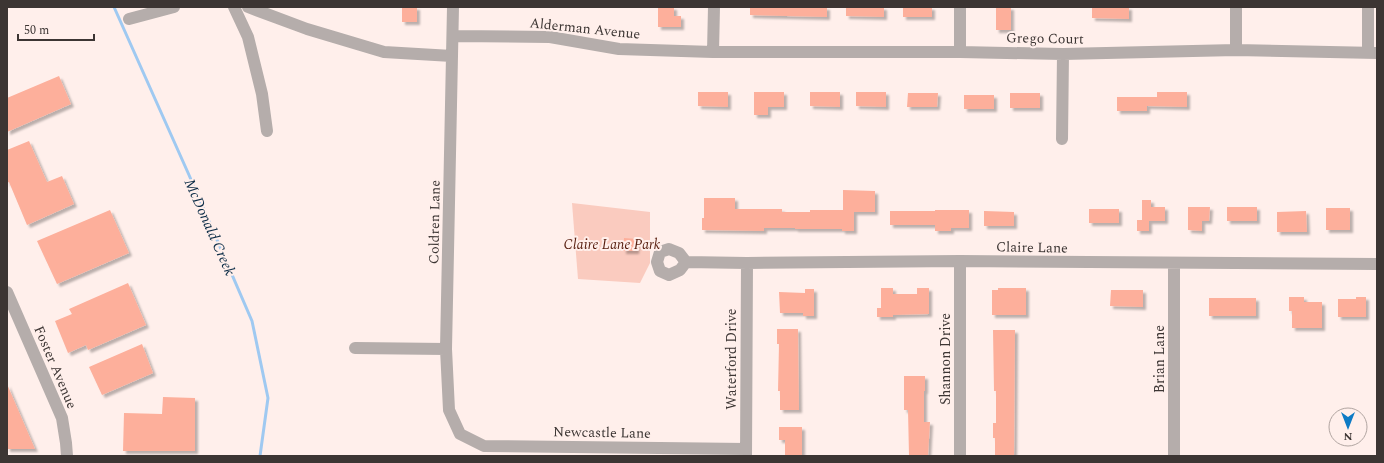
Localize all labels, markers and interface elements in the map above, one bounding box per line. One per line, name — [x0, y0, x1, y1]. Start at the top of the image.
street label: Alderman Avenue — [528, 12, 642, 45]
scale bar — [18, 16, 94, 42]
text: 50 m — [24, 21, 49, 40]
street label: Grego Court — [1006, 27, 1084, 50]
water label: McDonald Creek — [178, 175, 241, 280]
street label: Coldren Lane — [423, 179, 446, 264]
park label: Claire Lane Park — [564, 234, 661, 255]
street label: Claire Lane — [996, 236, 1068, 259]
street label: Waterford Drive — [721, 308, 742, 410]
street label: Shannon Drive — [935, 313, 956, 405]
street label: Foster Avenue — [29, 322, 83, 412]
street label: Brian Lane — [1149, 325, 1170, 393]
north arrow — [1328, 407, 1368, 447]
street label: Newcastle Lane — [553, 421, 651, 444]
text: N — [1343, 428, 1352, 445]

